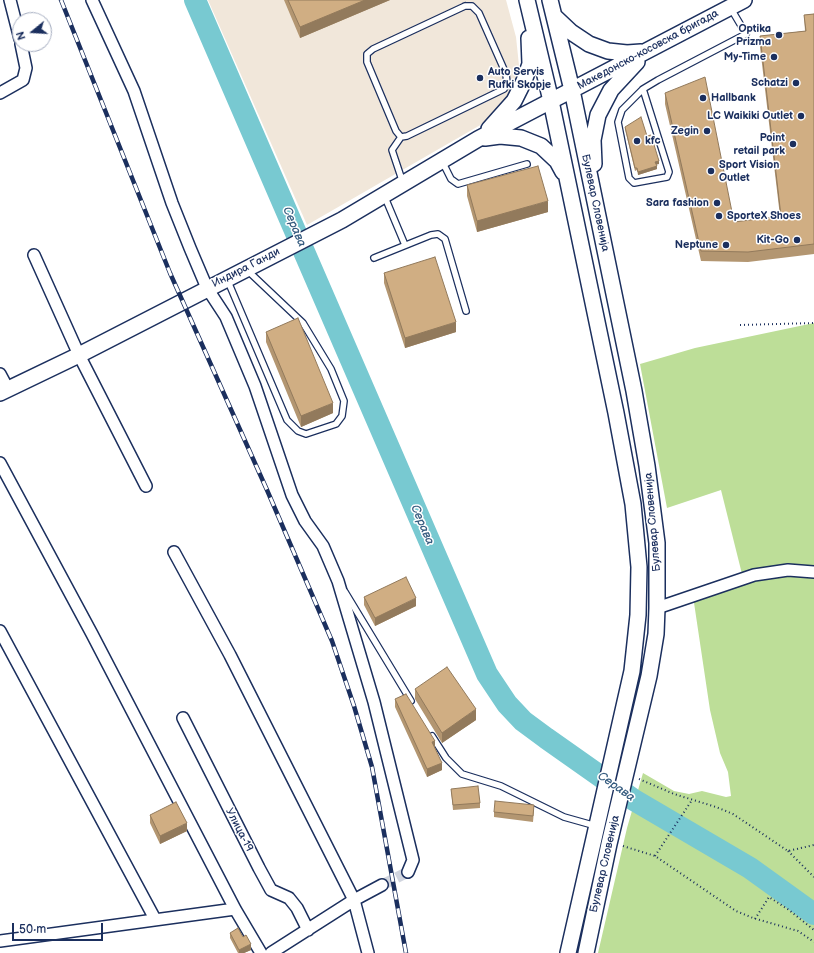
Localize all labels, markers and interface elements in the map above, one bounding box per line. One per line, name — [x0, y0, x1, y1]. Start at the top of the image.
street label: Македонско-косовска бригада — [575, 7, 721, 93]
north arrow — [12, 12, 52, 52]
place label: Optika Prizma — [736, 22, 771, 48]
text: N — [14, 30, 29, 42]
marker: Optika Prizma — [774, 30, 784, 40]
place label: My-Time — [724, 50, 766, 64]
marker: My-Time — [769, 52, 779, 62]
place label: Auto Servis Rufki Skopje — [488, 65, 551, 91]
marker: Auto Servis Rufki Skopje — [475, 73, 485, 83]
place label: Schatzi — [751, 76, 788, 90]
marker: Schatzi — [791, 78, 801, 88]
place label: Hallbank — [711, 91, 756, 105]
marker: Hallbank — [698, 93, 708, 103]
place label: LC Waikiki Outlet — [707, 109, 793, 123]
marker: LC Waikiki Outlet — [796, 111, 806, 121]
place label: Zegin — [671, 124, 699, 138]
marker: Zegin — [702, 126, 712, 136]
place label: Point retail park — [734, 131, 785, 157]
place label: kfc — [645, 134, 661, 148]
marker: kfc — [632, 136, 642, 146]
marker: Point retail park — [788, 139, 798, 149]
street label: Булевар Словенија — [578, 153, 612, 253]
place label: Sport Vision Outlet — [719, 158, 779, 184]
marker: Sport Vision Outlet — [706, 166, 716, 176]
place label: Sara fashion — [646, 196, 709, 210]
marker: Sara fashion — [712, 198, 722, 208]
water label: Серава — [279, 205, 309, 249]
place label: SporteX Shoes — [727, 209, 801, 223]
marker: SporteX Shoes — [714, 211, 724, 221]
place label: Kit-Go — [757, 233, 789, 247]
marker: Kit-Go — [792, 235, 802, 245]
place label: Neptune — [675, 238, 718, 252]
marker: Neptune — [721, 240, 731, 250]
street label: Индира Ганди — [210, 245, 282, 291]
street label: Булевар Словенија — [642, 472, 664, 572]
water label: Серава — [407, 503, 437, 547]
water label: Серава — [595, 769, 637, 805]
street label: Улица-19 — [222, 806, 256, 854]
street label: Булевар Словенија — [587, 814, 623, 914]
scale bar — [14, 915, 105, 941]
text: 50 m — [19, 922, 46, 937]

